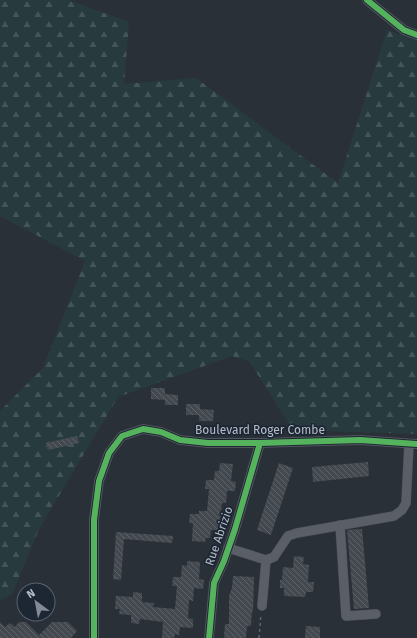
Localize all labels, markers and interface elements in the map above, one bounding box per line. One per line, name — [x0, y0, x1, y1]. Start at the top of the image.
street label: Boulevard Roger Combe — [195, 423, 325, 437]
street label: Rue Abrizio — [202, 505, 236, 567]
north arrow — [16, 582, 56, 622]
text: N — [24, 586, 38, 601]

